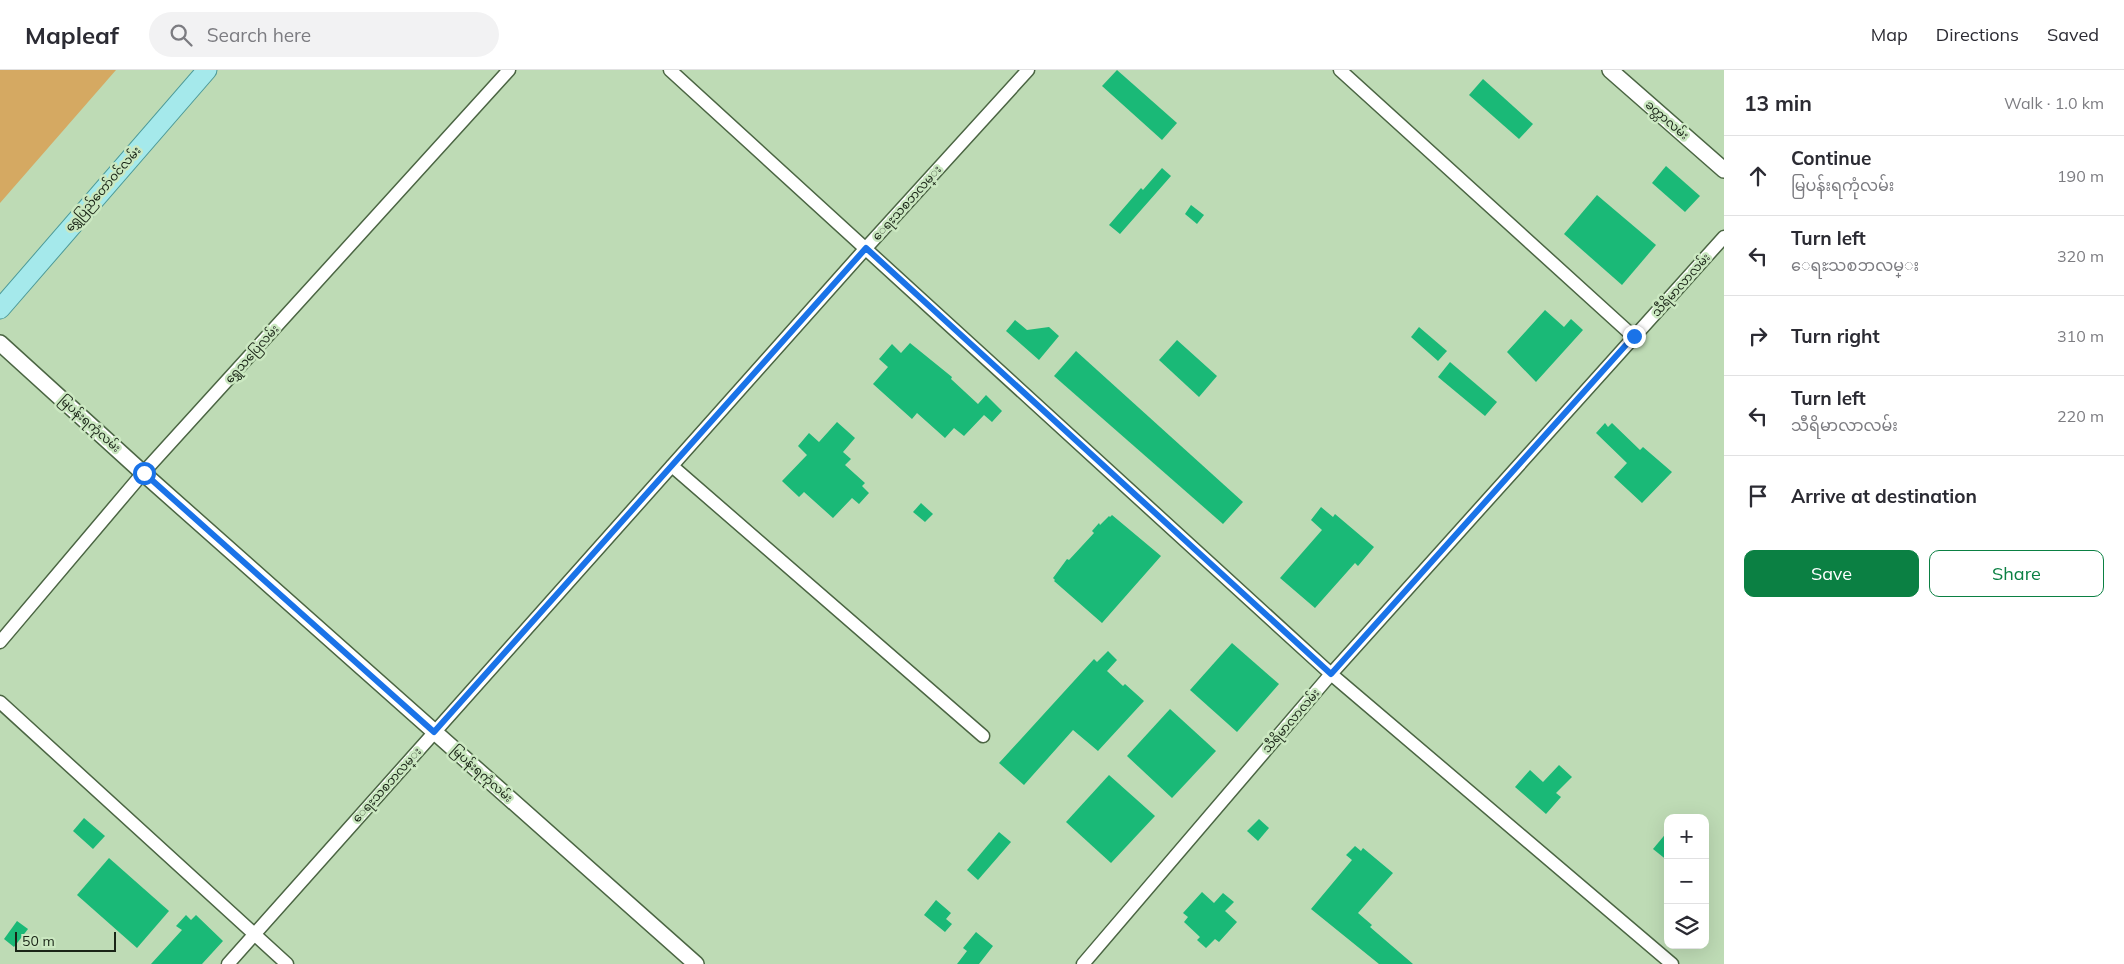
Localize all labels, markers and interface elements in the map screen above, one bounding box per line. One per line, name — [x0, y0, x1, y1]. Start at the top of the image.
search box — [149, 12, 499, 57]
text: Mapleaf — [25, 20, 119, 50]
icon: search — [167, 21, 195, 49]
text: Search here — [207, 23, 311, 47]
text: Map — [1871, 23, 1908, 46]
text: Directions — [1936, 23, 2019, 46]
text: Saved — [2047, 23, 2099, 46]
text: 13 min — [1744, 90, 1812, 116]
text: Walk · 1.0 km — [2004, 93, 2104, 113]
street label: ခတ္တာလမ်း — [1640, 96, 1693, 145]
street label: ရွှေပြည်တော်ဝင်လမ်း — [61, 142, 146, 236]
text: Continue — [1791, 146, 1871, 170]
street label: ေရႊသစၥာလမ္း — [869, 162, 947, 245]
icon: ahead — [1744, 162, 1772, 190]
text: 190 m — [2057, 166, 2104, 186]
text: မြပန်းရကုံလမ်း — [1791, 175, 1894, 195]
text: Turn left — [1791, 226, 1866, 250]
icon: left — [1744, 242, 1772, 270]
text: 320 m — [2057, 246, 2104, 266]
street label: သီရိမာလာလမ်း — [1648, 249, 1715, 321]
text: ေရႊသစၥာလမ္း — [1791, 255, 1919, 275]
street label: ရွှေသပြေလမ်း — [221, 321, 284, 388]
icon: right — [1744, 322, 1772, 350]
text: Turn right — [1791, 324, 1880, 348]
route end — [1623, 325, 1646, 348]
text: 310 m — [2057, 326, 2104, 346]
text: Turn left — [1791, 386, 1866, 410]
street label: မြပန်းရကုံလမ်း — [55, 391, 125, 457]
icon: left — [1744, 402, 1772, 430]
text: 220 m — [2057, 406, 2104, 426]
text: သီရိမာလာလမ်း — [1791, 415, 1898, 435]
route start — [133, 462, 156, 485]
icon: arrive — [1744, 482, 1772, 510]
text: Arrive at destination — [1791, 484, 1977, 508]
button: Save — [1744, 550, 1919, 597]
button: Share — [1929, 550, 2104, 597]
street label: သီရိမာလာလမ်း — [1258, 685, 1325, 758]
street label: မြပန်းရကုံလမ်း — [447, 741, 517, 807]
street label: ေရႊသစၥာလမ္း — [349, 744, 427, 827]
map controls — [1664, 814, 1709, 949]
button: + — [1664, 814, 1709, 859]
button: − — [1664, 859, 1709, 904]
button: layers — [1664, 904, 1709, 949]
scale bar — [15, 929, 116, 952]
text: 50 m — [22, 932, 55, 950]

